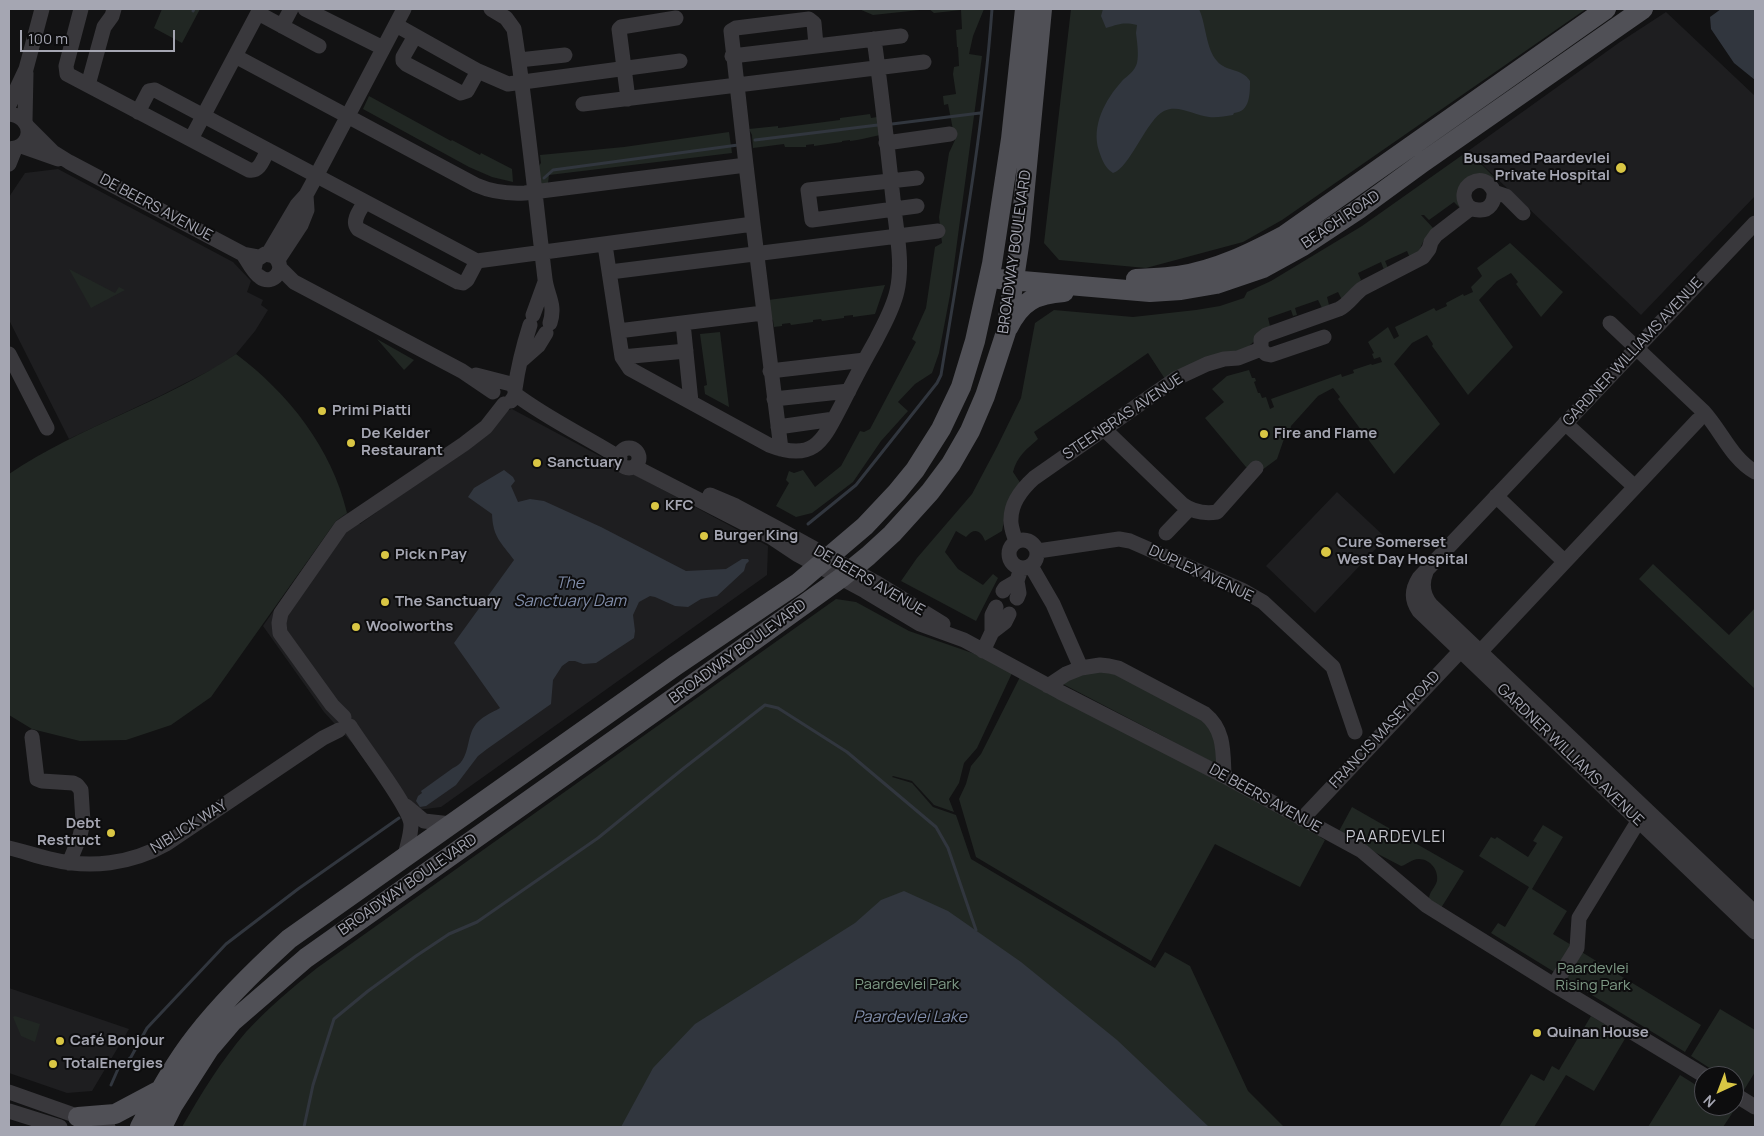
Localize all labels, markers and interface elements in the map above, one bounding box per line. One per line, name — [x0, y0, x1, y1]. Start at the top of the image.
scale bar — [22, 20, 178, 52]
text: 100 m — [28, 28, 68, 49]
place label: Busamed Paardevlei Private Hospital — [1464, 150, 1610, 185]
marker: Busamed Paardevlei Private Hospital — [1614, 161, 1628, 175]
street label: BROADWAY BOULEVARD — [995, 169, 1035, 335]
street label: DE BEERS AVENUE — [97, 171, 215, 245]
street label: BEACH ROAD — [1298, 187, 1384, 253]
street label: GARDNER WILLIAMS AVENUE — [1559, 274, 1707, 430]
street label: STEENBRAS AVENUE — [1059, 370, 1187, 464]
place label: Primi Piatti — [332, 402, 411, 420]
marker: Primi Piatti — [316, 405, 328, 417]
place label: De Kelder Restaurant — [361, 425, 443, 460]
place label: Fire and Flame — [1274, 425, 1377, 443]
marker: Fire and Flame — [1258, 428, 1270, 440]
marker: De Kelder Restaurant — [345, 437, 357, 449]
place label: Sanctuary — [547, 454, 622, 472]
marker: Sanctuary — [531, 457, 543, 469]
place label: KFC — [665, 497, 694, 515]
marker: KFC — [649, 500, 661, 512]
place label: Burger King — [714, 527, 798, 545]
marker: Burger King — [698, 530, 710, 542]
place label: Cure Somerset West Day Hospital — [1337, 534, 1468, 569]
street label: DE BEERS AVENUE — [810, 542, 928, 620]
street label: DUPLEX AVENUE — [1146, 542, 1256, 606]
marker: Cure Somerset West Day Hospital — [1319, 545, 1333, 559]
place label: Pick n Pay — [395, 546, 467, 564]
marker: Pick n Pay — [379, 549, 391, 561]
water label: The Sanctuary Dam — [514, 574, 626, 612]
place label: The Sanctuary — [395, 593, 501, 611]
marker: The Sanctuary — [379, 596, 391, 608]
street label: BROADWAY BOULEVARD — [666, 596, 810, 708]
place label: Woolworths — [366, 618, 453, 636]
marker: Woolworths — [350, 621, 362, 633]
street label: FRANCIS MASEY ROAD — [1326, 668, 1444, 792]
street label: GARDNER WILLIAMS AVENUE — [1493, 680, 1647, 830]
street label: DE BEERS AVENUE — [1206, 761, 1324, 837]
street label: NIBLICK WAY — [147, 796, 231, 858]
place label: Debt Restruct — [37, 815, 101, 850]
marker: Debt Restruct — [105, 827, 117, 839]
district label: PAARDEVLEI — [1345, 828, 1447, 848]
street label: BROADWAY BOULEVARD — [335, 830, 481, 940]
park label: Paardevlei Rising Park — [1555, 960, 1631, 995]
park label: Paardevlei Park — [855, 976, 959, 994]
water label: Paardevlei Lake — [853, 1008, 967, 1028]
place label: Quinan House — [1547, 1024, 1649, 1042]
marker: Quinan House — [1531, 1027, 1543, 1039]
place label: Café Bonjour — [70, 1032, 164, 1050]
marker: Café Bonjour — [54, 1035, 66, 1047]
place label: TotalEnergies — [63, 1055, 163, 1073]
marker: TotalEnergies — [47, 1058, 59, 1070]
north arrow — [1694, 1066, 1744, 1116]
text: N — [1699, 1091, 1719, 1112]

